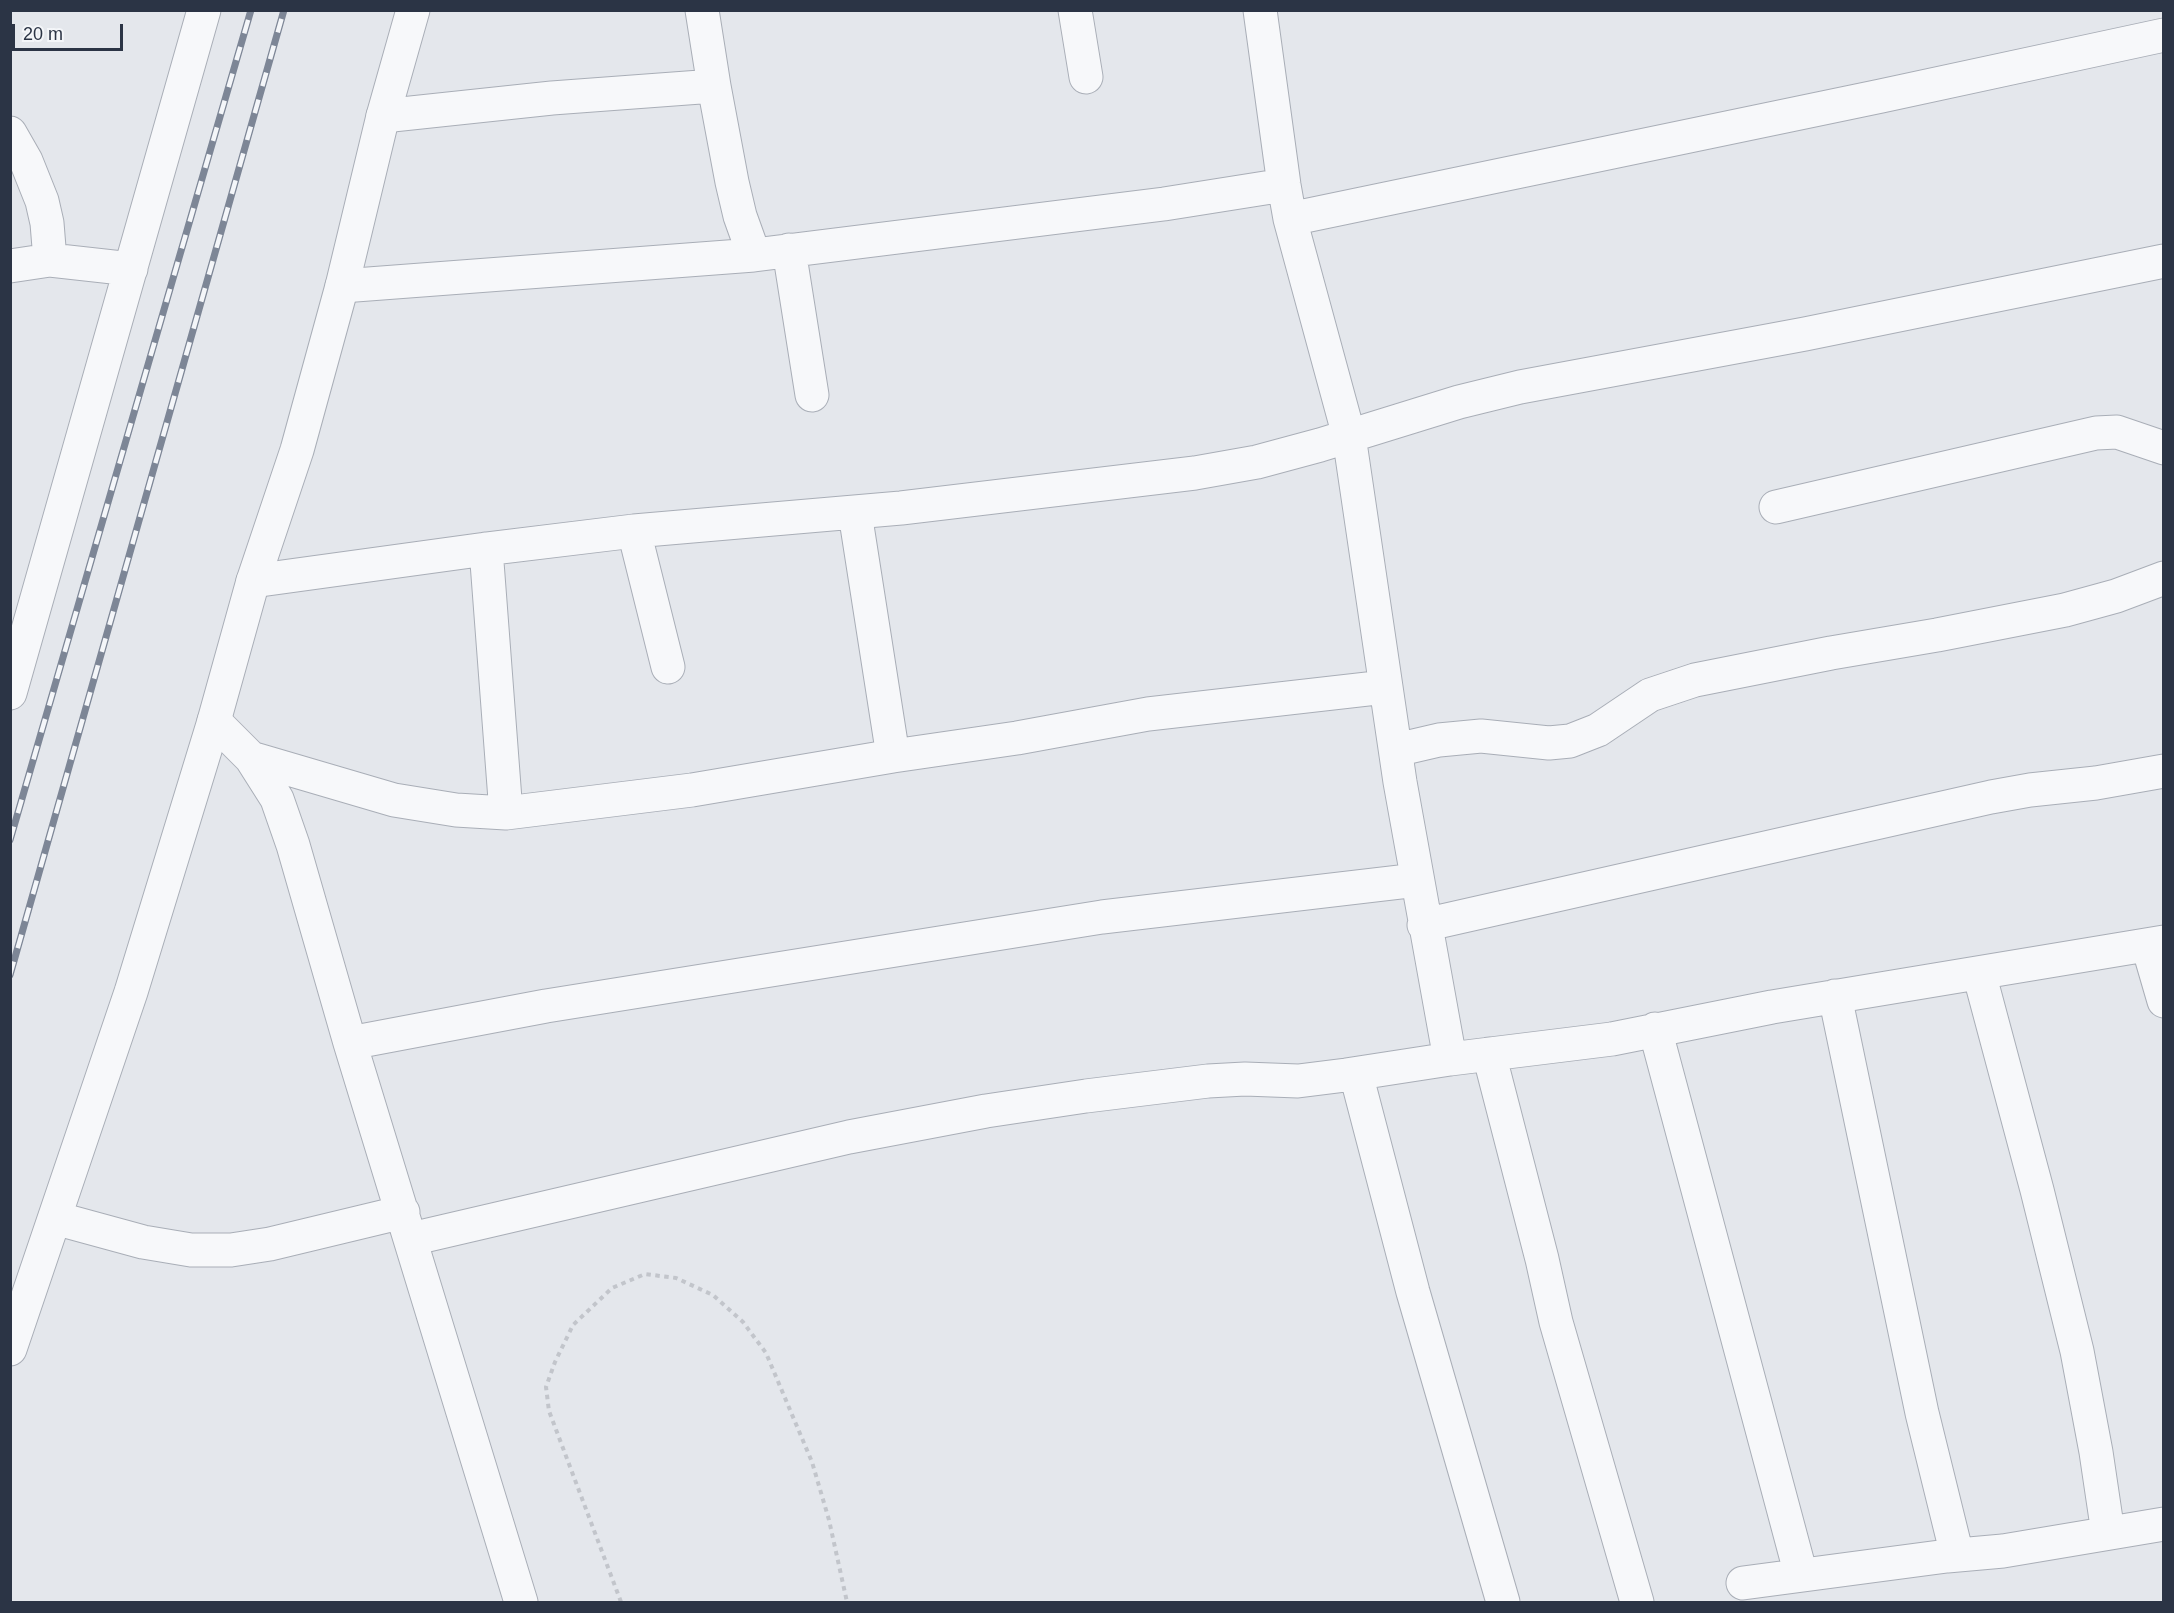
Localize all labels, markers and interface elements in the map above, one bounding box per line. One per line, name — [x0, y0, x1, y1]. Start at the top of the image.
scale bar — [15, 12, 126, 50]
text: 20 m — [23, 24, 63, 44]

